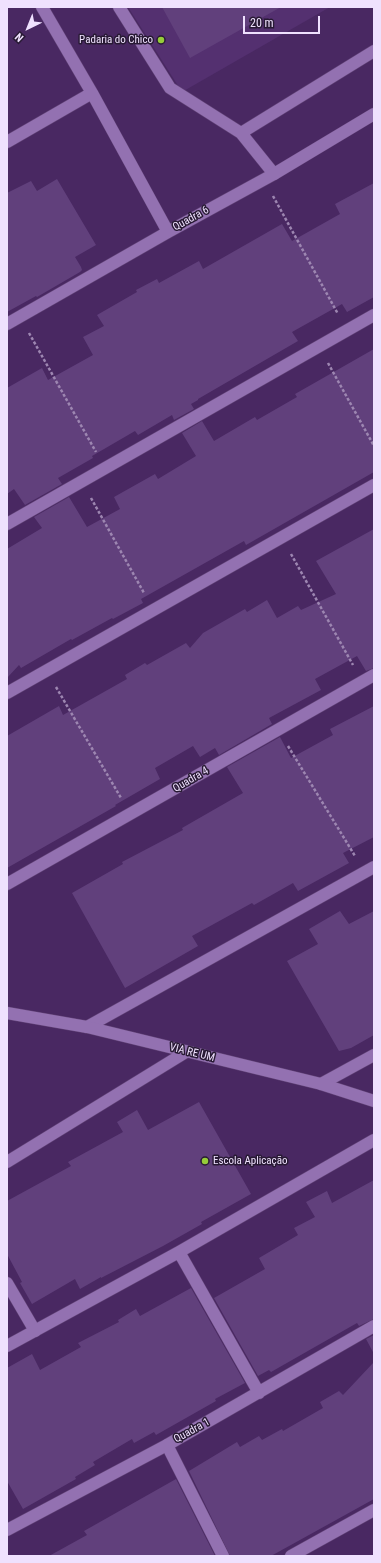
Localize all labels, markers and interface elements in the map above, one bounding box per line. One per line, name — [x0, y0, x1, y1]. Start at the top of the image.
north arrow — [8, 8, 48, 48]
scale bar — [245, 8, 322, 34]
text: 20 m — [250, 16, 274, 30]
text: N — [13, 30, 26, 44]
place label: Padaria do Chico — [79, 33, 153, 47]
marker: Padaria do Chico — [156, 35, 166, 45]
street label: Quadra 6 — [171, 204, 211, 234]
street label: Quadra 4 — [171, 765, 211, 795]
street label: VIA RE UM — [168, 1041, 216, 1065]
place label: Escola Aplicação — [213, 1154, 287, 1168]
marker: Escola Aplicação — [200, 1156, 210, 1166]
street label: Quadra 1 — [172, 1416, 212, 1446]

